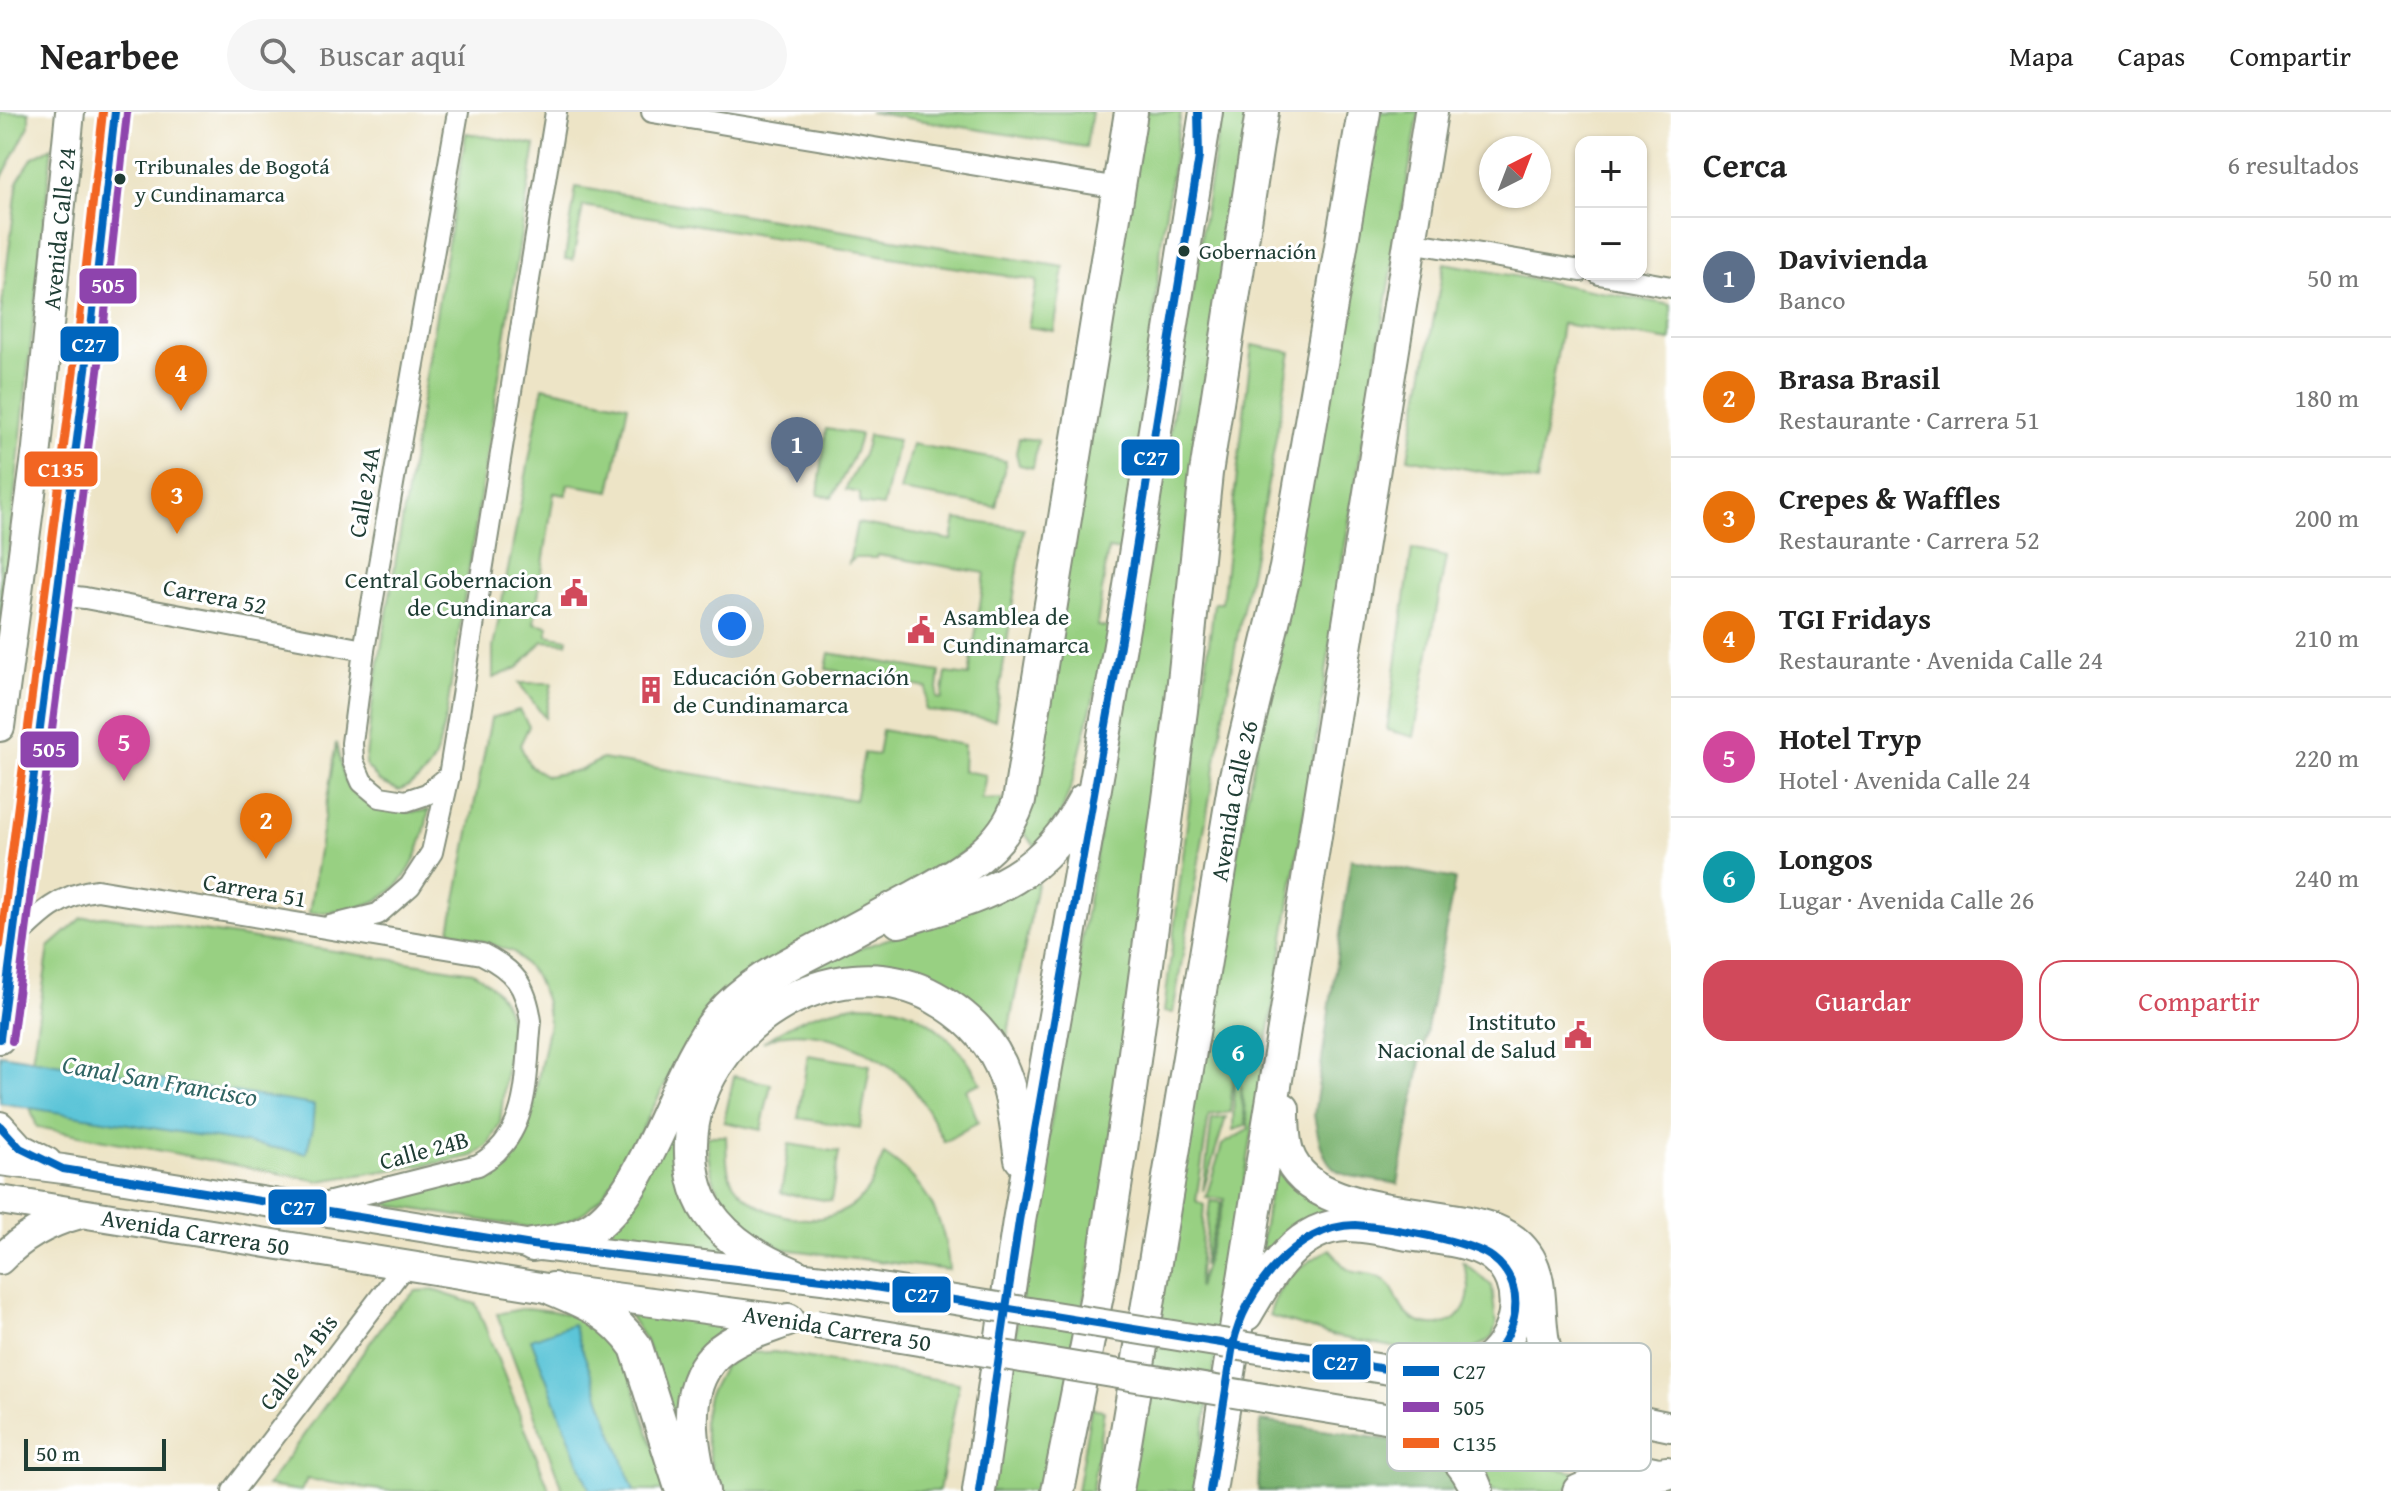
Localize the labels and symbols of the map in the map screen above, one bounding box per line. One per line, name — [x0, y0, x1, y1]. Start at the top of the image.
north arrow — [1479, 136, 1551, 208]
street label: Avenida Calle 24 — [33, 146, 84, 311]
place label: Tribunales de Bogotá y Cundinamarca — [134, 150, 330, 210]
marker: Tribunales de Bogotá y Cundinamarca — [112, 171, 128, 187]
place label: Gobernación — [1199, 235, 1317, 267]
marker: Gobernación — [1176, 243, 1192, 259]
line badge: 505 — [78, 267, 138, 305]
text: 505 — [91, 269, 125, 301]
line badge: C27 — [59, 325, 120, 363]
text: C27 — [71, 328, 107, 360]
pin: 4 — [155, 345, 207, 411]
pin: 1 — [771, 417, 823, 483]
line badge: C27 — [1120, 438, 1181, 477]
text: C27 — [1133, 441, 1169, 473]
street label: Calle 24A — [339, 443, 389, 540]
line badge: C135 — [23, 450, 99, 488]
text: C135 — [38, 453, 84, 485]
pin: 3 — [151, 468, 203, 534]
place label: Central Gobernacion de Cundinarca — [345, 562, 553, 625]
street label: Carrera 52 — [160, 569, 270, 623]
public building icon: Central Gobernacion de Cundinarca — [559, 578, 589, 608]
place label: Asamblea de Cundinamarca — [943, 599, 1090, 662]
your location — [712, 606, 752, 646]
public building icon: Asamblea de Cundinamarca — [906, 615, 936, 645]
place label: Educación Gobernación de Cundinamarca — [673, 659, 910, 722]
building icon: Educación Gobernación de Cundinamarca — [636, 675, 666, 705]
pin: 5 — [98, 715, 150, 781]
street label: Avenida Calle 26 — [1201, 717, 1266, 884]
line badge: 505 — [19, 730, 80, 769]
text: 505 — [32, 733, 66, 765]
pin: 2 — [240, 793, 292, 859]
street label: Carrera 51 — [201, 864, 309, 916]
place label: Instituto Nacional de Salud — [1378, 1004, 1556, 1067]
public building icon: Instituto Nacional de Salud — [1563, 1020, 1593, 1050]
pin: 6 — [1212, 1025, 1264, 1091]
water label: Canal San Francisco — [60, 1044, 260, 1116]
street label: Calle 24B — [375, 1121, 473, 1179]
line badge: C27 — [267, 1188, 328, 1226]
text: C27 — [280, 1191, 316, 1223]
street label: Avenida Carrera 50 — [99, 1199, 292, 1264]
line badge: C27 — [891, 1275, 952, 1314]
text: C27 — [904, 1278, 940, 1310]
street label: Avenida Carrera 50 — [740, 1296, 934, 1360]
street label: Calle 24 Bis — [250, 1306, 346, 1418]
line badge: C27 — [1311, 1343, 1372, 1381]
legend — [1387, 1343, 1651, 1471]
text: C27 — [1323, 1346, 1359, 1378]
text: C27 — [1453, 1355, 1486, 1387]
text: 505 — [1453, 1391, 1485, 1423]
text: C135 — [1453, 1427, 1497, 1459]
scale bar — [24, 1435, 166, 1471]

